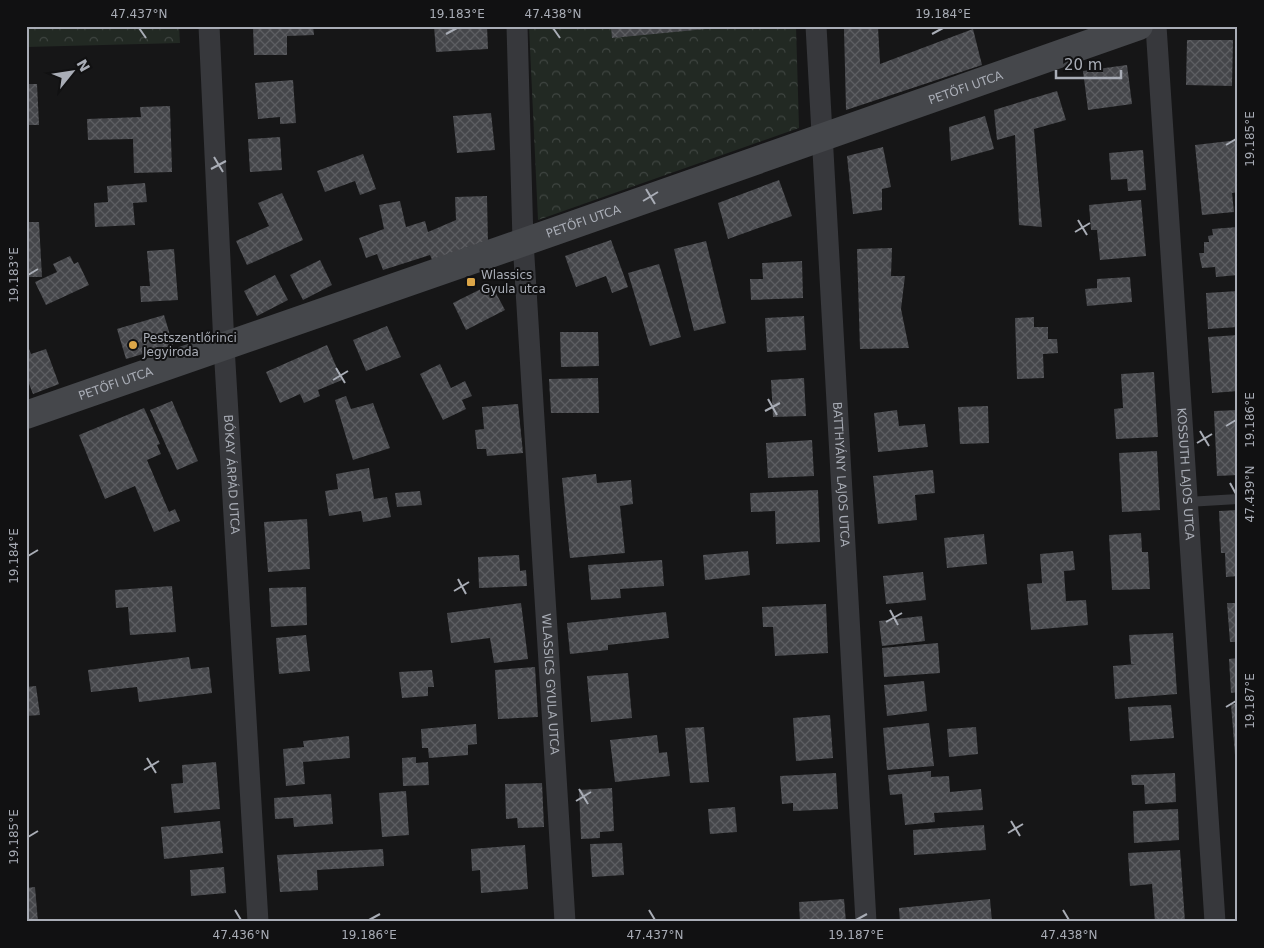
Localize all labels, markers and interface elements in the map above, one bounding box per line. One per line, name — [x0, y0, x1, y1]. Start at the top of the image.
text: 47.437°N — [111, 7, 167, 21]
text: 19.183°E — [429, 7, 485, 21]
text: 47.438°N — [525, 7, 581, 21]
text: 19.184°E — [915, 7, 971, 21]
north arrow — [48, 48, 98, 98]
scale bar — [1056, 48, 1122, 80]
text: N — [73, 56, 93, 75]
text: 20 m — [1064, 56, 1102, 74]
street label: PETŐFI UTCA — [927, 68, 1005, 107]
text: 19.185°E — [1243, 111, 1257, 167]
street label: PETŐFI UTCA — [544, 202, 623, 241]
text: 19.183°E — [7, 247, 21, 303]
place label: Wlassics Gyula utca — [481, 268, 546, 296]
marker: Wlassics Gyula utca — [465, 276, 477, 288]
place label: Pestszentlőrinci Jegyiroda — [142, 331, 237, 359]
marker: Pestszentlőrinci Jegyiroda — [127, 339, 139, 351]
street label: PETŐFI UTCA — [77, 364, 156, 403]
text: 19.186°E — [1243, 392, 1257, 448]
street label: BATTHYÁNY LAJOS UTCA — [830, 401, 852, 548]
street label: KOSSUTH LAJOS UTCA — [1174, 407, 1197, 541]
street label: BÓKAY ÁRPÁD UTCA — [221, 414, 242, 536]
text: 47.439°N — [1243, 466, 1257, 522]
text: 19.184°E — [7, 528, 21, 584]
street label: WLASSICS GYULA UTCA — [539, 613, 562, 756]
text: 19.187°E — [1243, 673, 1257, 729]
text: 19.185°E — [7, 809, 21, 865]
text: 47.436°N — [213, 928, 269, 942]
text: 19.186°E — [341, 928, 397, 942]
text: 47.437°N — [627, 928, 683, 942]
text: 19.187°E — [828, 928, 884, 942]
text: 47.438°N — [1041, 928, 1097, 942]

